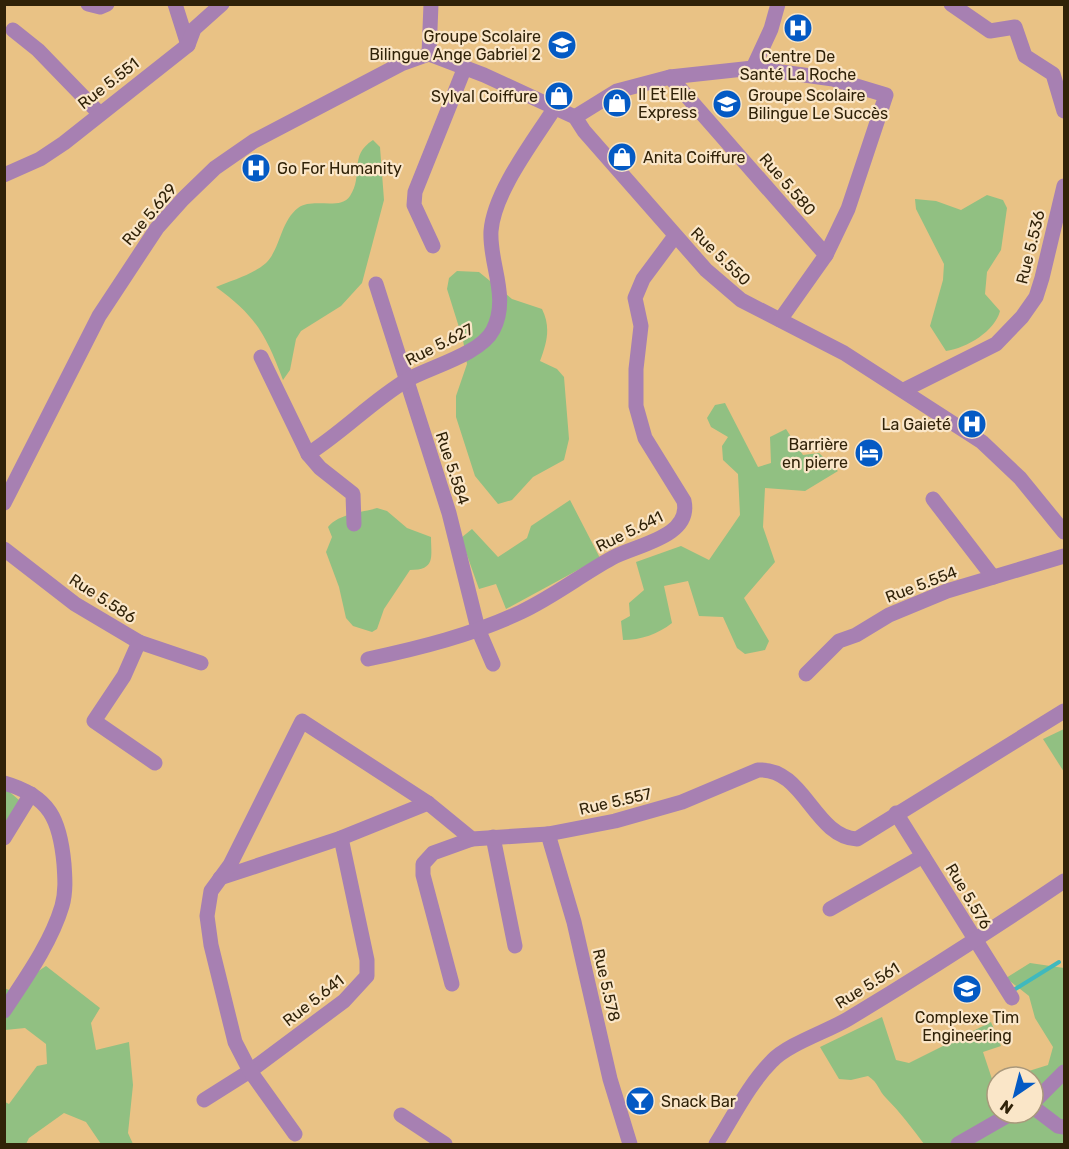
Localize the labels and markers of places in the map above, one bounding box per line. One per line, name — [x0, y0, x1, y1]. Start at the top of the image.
hospital icon: Centre De Santé La Roche — [782, 12, 814, 44]
place label: Groupe Scolaire Bilingue Ange Gabriel 2 — [369, 27, 541, 64]
school or university icon: Groupe Scolaire Bilingue Ange Gabriel 2 — [546, 29, 578, 61]
place label: Centre De Santé La Roche — [740, 47, 856, 84]
shop icon: Sylval Coiffure — [543, 80, 575, 112]
place label: Il Et Elle Express — [638, 85, 697, 122]
place label: Groupe Scolaire Bilingue Le Succès — [748, 86, 888, 123]
place label: Sylval Coiffure — [431, 87, 538, 106]
shop icon: Il Et Elle Express — [601, 87, 633, 119]
school or university icon: Groupe Scolaire Bilingue Le Succès — [711, 88, 743, 120]
shop icon: Anita Coiffure — [606, 141, 638, 173]
place label: Anita Coiffure — [643, 148, 746, 167]
hospital icon: Go For Humanity — [240, 152, 272, 184]
place label: Go For Humanity — [277, 159, 402, 178]
hospital icon: La Gaieté — [956, 408, 988, 440]
place label: La Gaieté — [882, 415, 951, 434]
place label: Barrière en pierre — [782, 435, 848, 472]
hotel icon: Barrière en pierre — [853, 437, 885, 469]
school or university icon: Complexe Tim Engineering — [951, 973, 983, 1005]
place label: Complexe Tim Engineering — [915, 1008, 1019, 1045]
bar icon: Snack Bar — [624, 1085, 656, 1117]
place label: Snack Bar — [661, 1092, 736, 1111]

